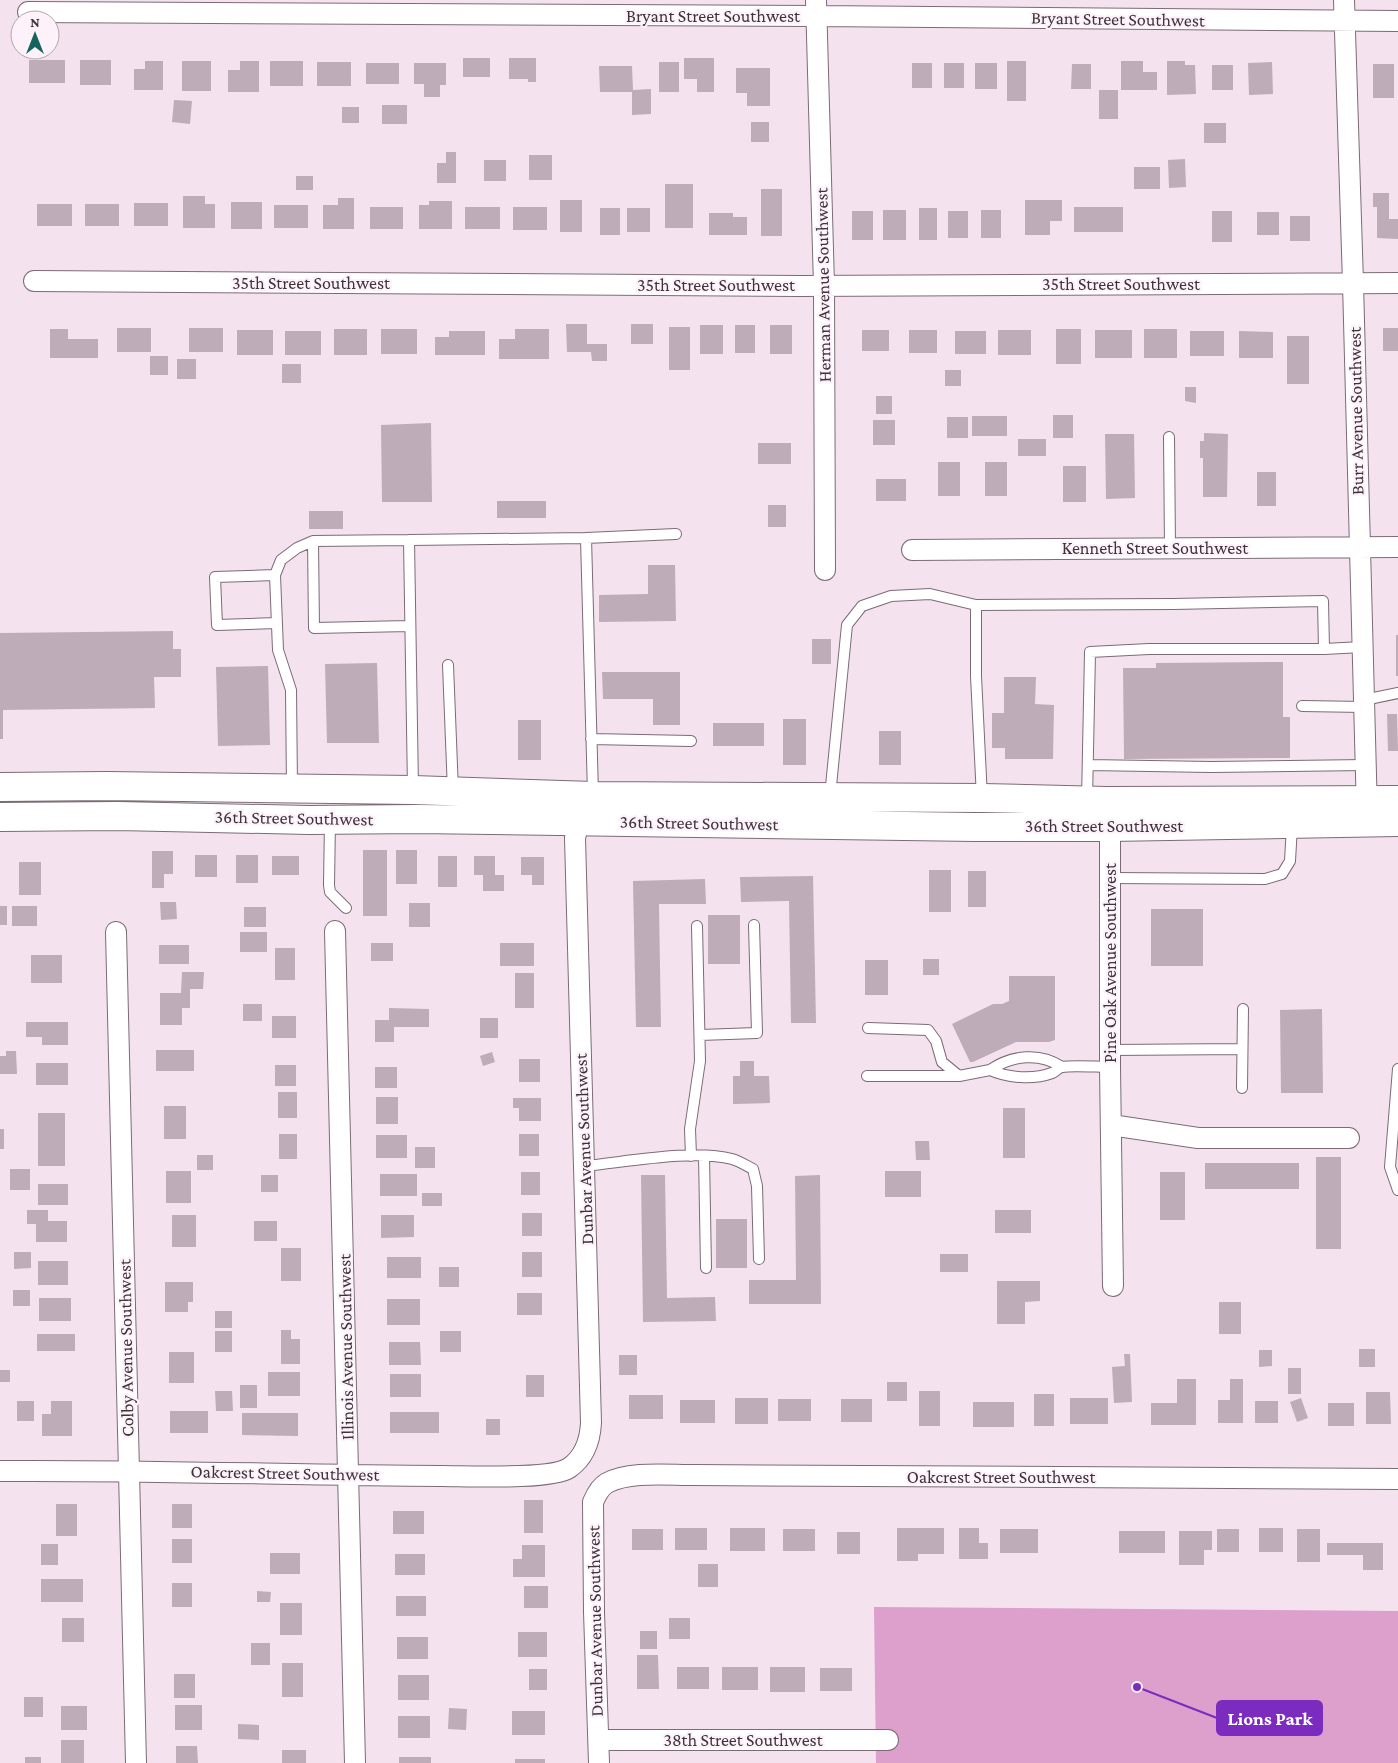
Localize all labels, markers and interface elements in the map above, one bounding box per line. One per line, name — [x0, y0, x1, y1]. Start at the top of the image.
street label: Bryant Street Southwest — [626, 6, 801, 26]
street label: Bryant Street Southwest — [1031, 7, 1206, 31]
north arrow — [10, 10, 60, 60]
text: N — [30, 14, 40, 30]
street label: Herman Avenue Southwest — [811, 186, 835, 383]
street label: 35th Street Southwest — [232, 273, 391, 293]
street label: 35th Street Southwest — [1042, 274, 1201, 294]
street label: 35th Street Southwest — [637, 275, 796, 295]
street label: Burr Avenue Southwest — [1345, 326, 1367, 495]
street label: Kenneth Street Southwest — [1062, 538, 1249, 558]
street label: 36th Street Southwest — [215, 807, 375, 829]
street label: 36th Street Southwest — [620, 812, 780, 834]
street label: 36th Street Southwest — [1025, 816, 1184, 836]
street label: Pine Oak Avenue Southwest — [1100, 862, 1120, 1063]
street label: Dunbar Avenue Southwest — [571, 1052, 597, 1245]
street label: Illinois Avenue Southwest — [334, 1253, 358, 1440]
street label: Colby Avenue Southwest — [114, 1258, 138, 1437]
street label: Oakcrest Street Southwest — [190, 1461, 381, 1485]
street label: Oakcrest Street Southwest — [907, 1467, 1096, 1487]
street label: Dunbar Avenue Southwest — [583, 1524, 607, 1717]
callout: Lions Park — [1217, 1701, 1322, 1735]
text: Lions Park — [1227, 1708, 1313, 1729]
street label: 38th Street Southwest — [663, 1730, 824, 1750]

